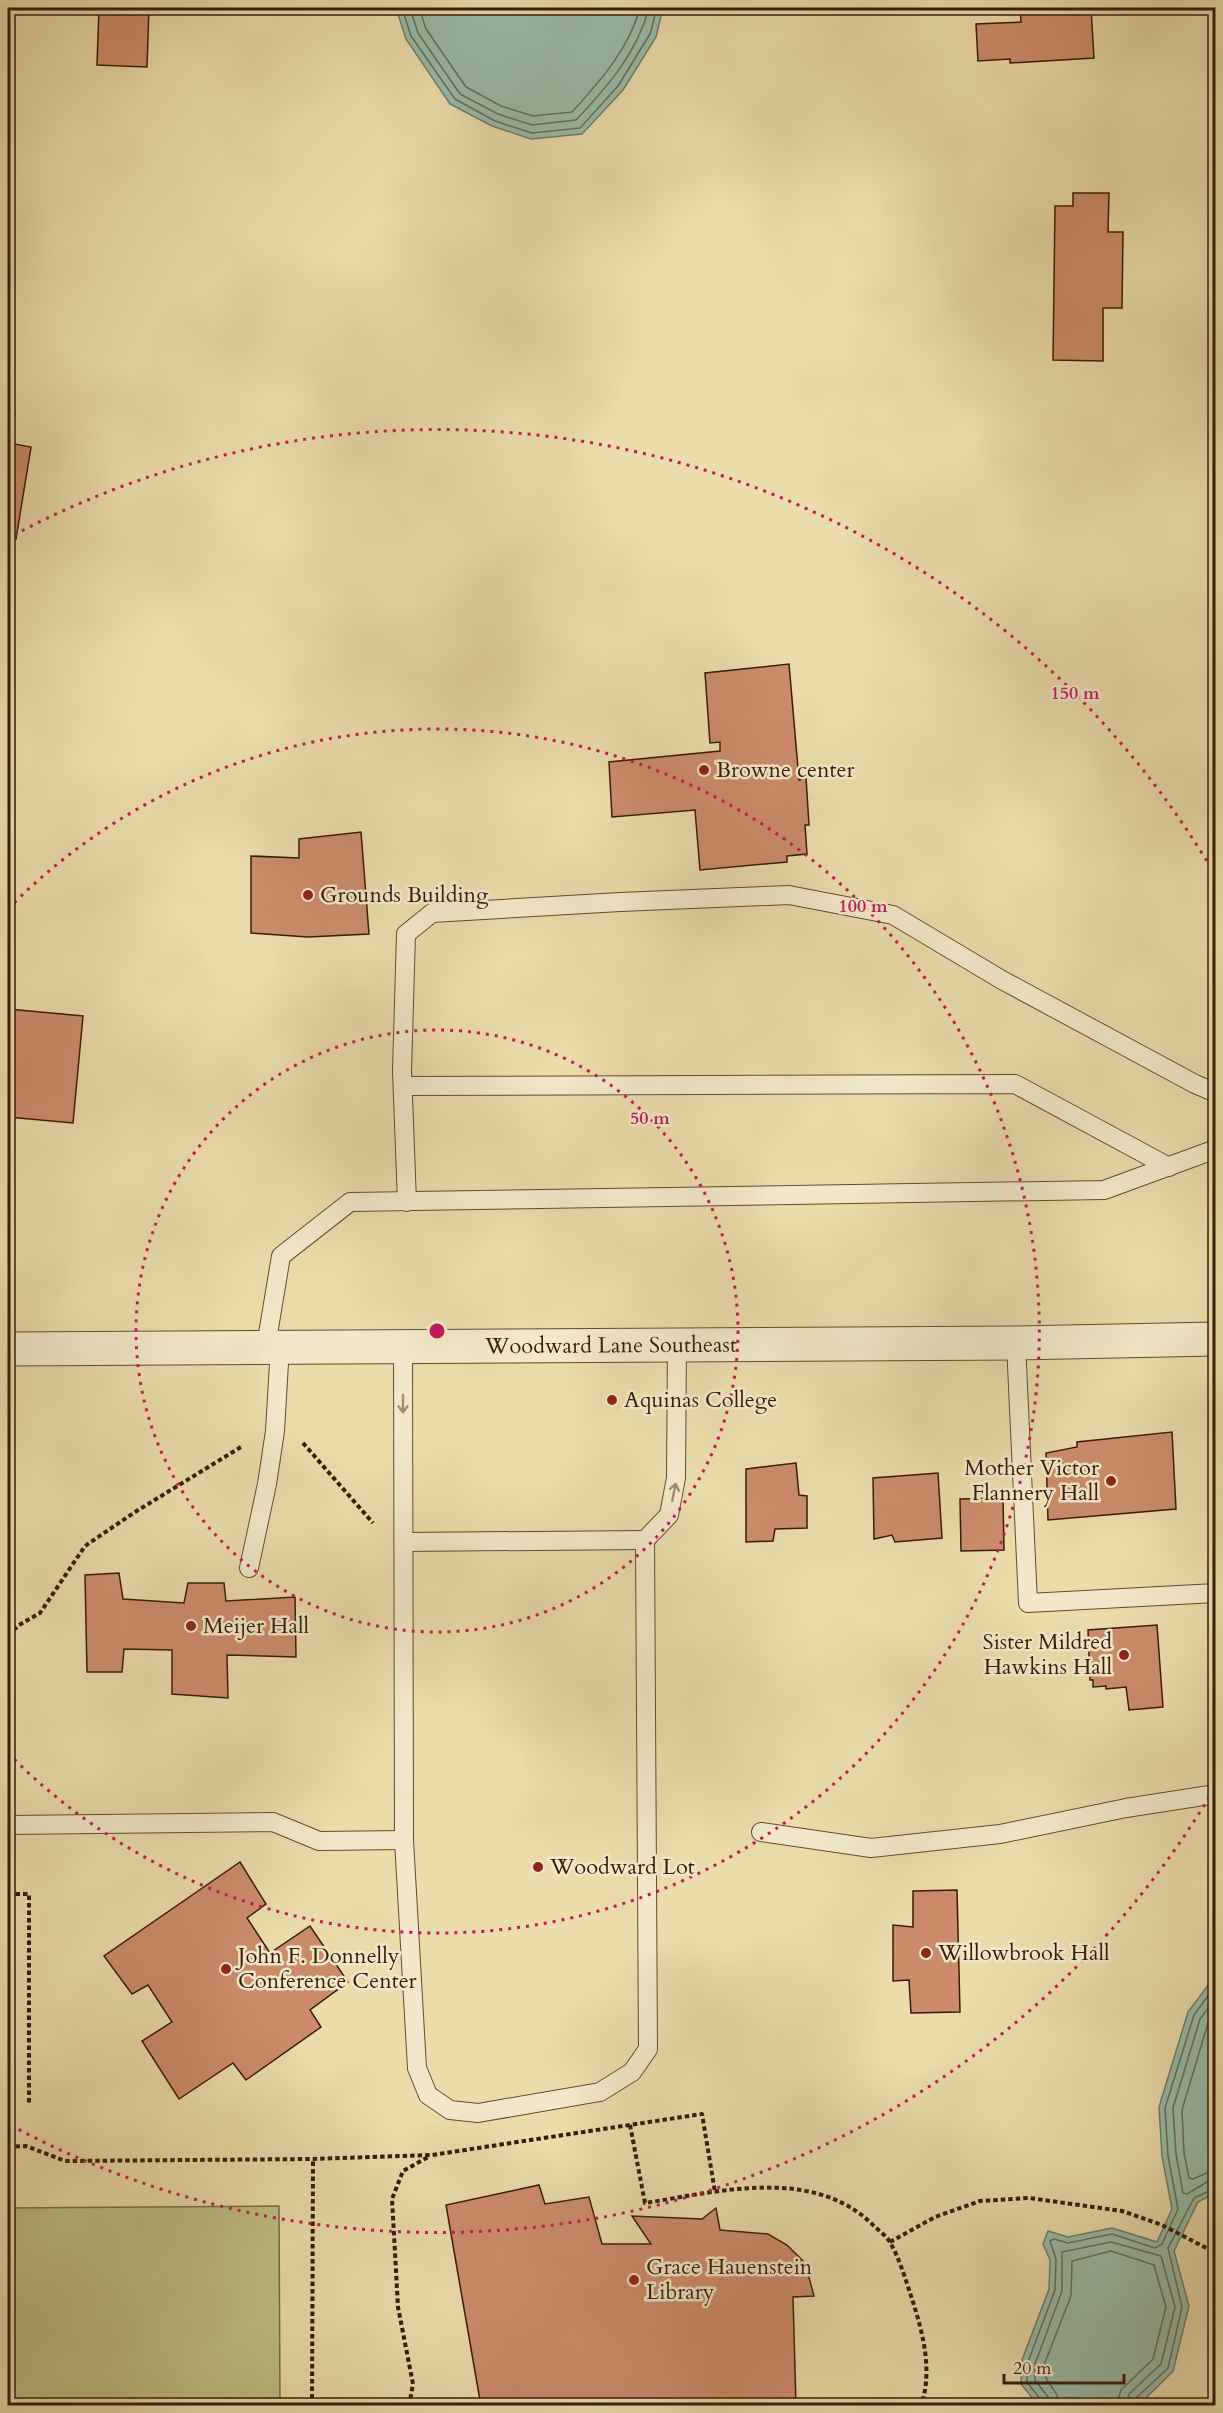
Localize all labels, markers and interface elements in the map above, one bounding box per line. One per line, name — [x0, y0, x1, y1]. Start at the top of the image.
text: 150 m — [1050, 681, 1100, 706]
place label: Browne center — [716, 755, 855, 785]
marker: Browne center — [697, 763, 711, 777]
place label: Grounds Building — [320, 880, 489, 910]
marker: Grounds Building — [301, 888, 315, 902]
text: 100 m — [838, 894, 888, 919]
text: 50 m — [630, 1106, 670, 1131]
centre of rings — [427, 1321, 447, 1341]
street label: Woodward Lane Southeast — [484, 1330, 737, 1361]
place label: Aquinas College — [624, 1385, 777, 1415]
marker: Aquinas College — [605, 1393, 619, 1407]
one-way arrow — [397, 1394, 409, 1414]
place label: Mother Victor Flannery Hall — [964, 1453, 1100, 1508]
marker: Mother Victor Flannery Hall — [1104, 1474, 1118, 1488]
one-way arrow — [668, 1482, 680, 1501]
place label: Meijer Hall — [203, 1611, 310, 1641]
marker: Meijer Hall — [184, 1619, 198, 1633]
place label: Sister Mildred Hawkins Hall — [983, 1627, 1112, 1682]
marker: Sister Mildred Hawkins Hall — [1117, 1648, 1131, 1662]
place label: Woodward Lot — [549, 1852, 695, 1882]
marker: Woodward Lot — [531, 1860, 545, 1874]
place label: Willowbrook Hall — [937, 1938, 1110, 1968]
place label: John F. Donnelly Conference Center — [235, 1941, 418, 1996]
marker: Willowbrook Hall — [919, 1946, 933, 1960]
marker: John F. Donnelly Conference Center — [219, 1962, 233, 1976]
place label: Grace Hauenstein Library — [646, 2252, 813, 2307]
marker: Grace Hauenstein Library — [627, 2273, 641, 2287]
scale bar — [1004, 2347, 1124, 2385]
text: 20 m — [1013, 2356, 1052, 2381]

